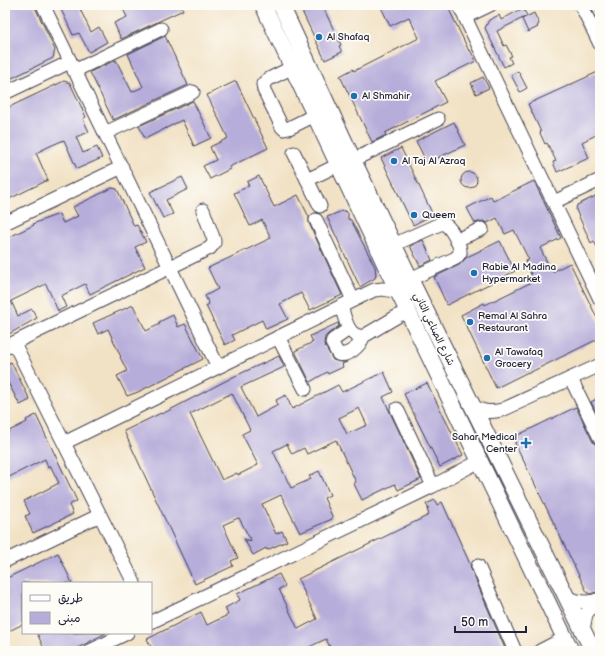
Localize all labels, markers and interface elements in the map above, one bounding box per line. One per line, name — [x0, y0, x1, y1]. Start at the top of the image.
place label: Al Shafaq — [327, 31, 369, 43]
marker: Al Shafaq — [314, 32, 324, 42]
place label: Al Shmahir — [362, 90, 410, 102]
marker: Al Shmahir — [349, 91, 359, 101]
place label: Al Taj Al Azraq — [402, 155, 465, 167]
marker: Al Taj Al Azraq — [389, 156, 399, 166]
place label: Queem — [422, 209, 455, 221]
marker: Queem — [409, 210, 419, 220]
place label: Rabie Al Madina Hypermarket — [482, 261, 556, 285]
marker: Rabie Al Madina Hypermarket — [469, 268, 479, 278]
street label: شارع الصناعي الثاني — [408, 290, 457, 369]
place label: Remal Al Sahra Restaurant — [478, 310, 547, 334]
marker: Remal Al Sahra Restaurant — [465, 317, 475, 327]
place label: Al Tawafaq Grocery — [495, 346, 543, 370]
marker: Al Tawafaq Grocery — [482, 353, 492, 363]
place label: Sahar Medical Center — [452, 431, 517, 455]
marker: Sahar Medical Center — [520, 437, 532, 449]
legend — [22, 582, 152, 634]
text: طريق — [58, 591, 83, 606]
scale bar — [455, 608, 526, 634]
text: مبنى — [58, 611, 81, 626]
text: 50 m — [461, 615, 488, 630]

